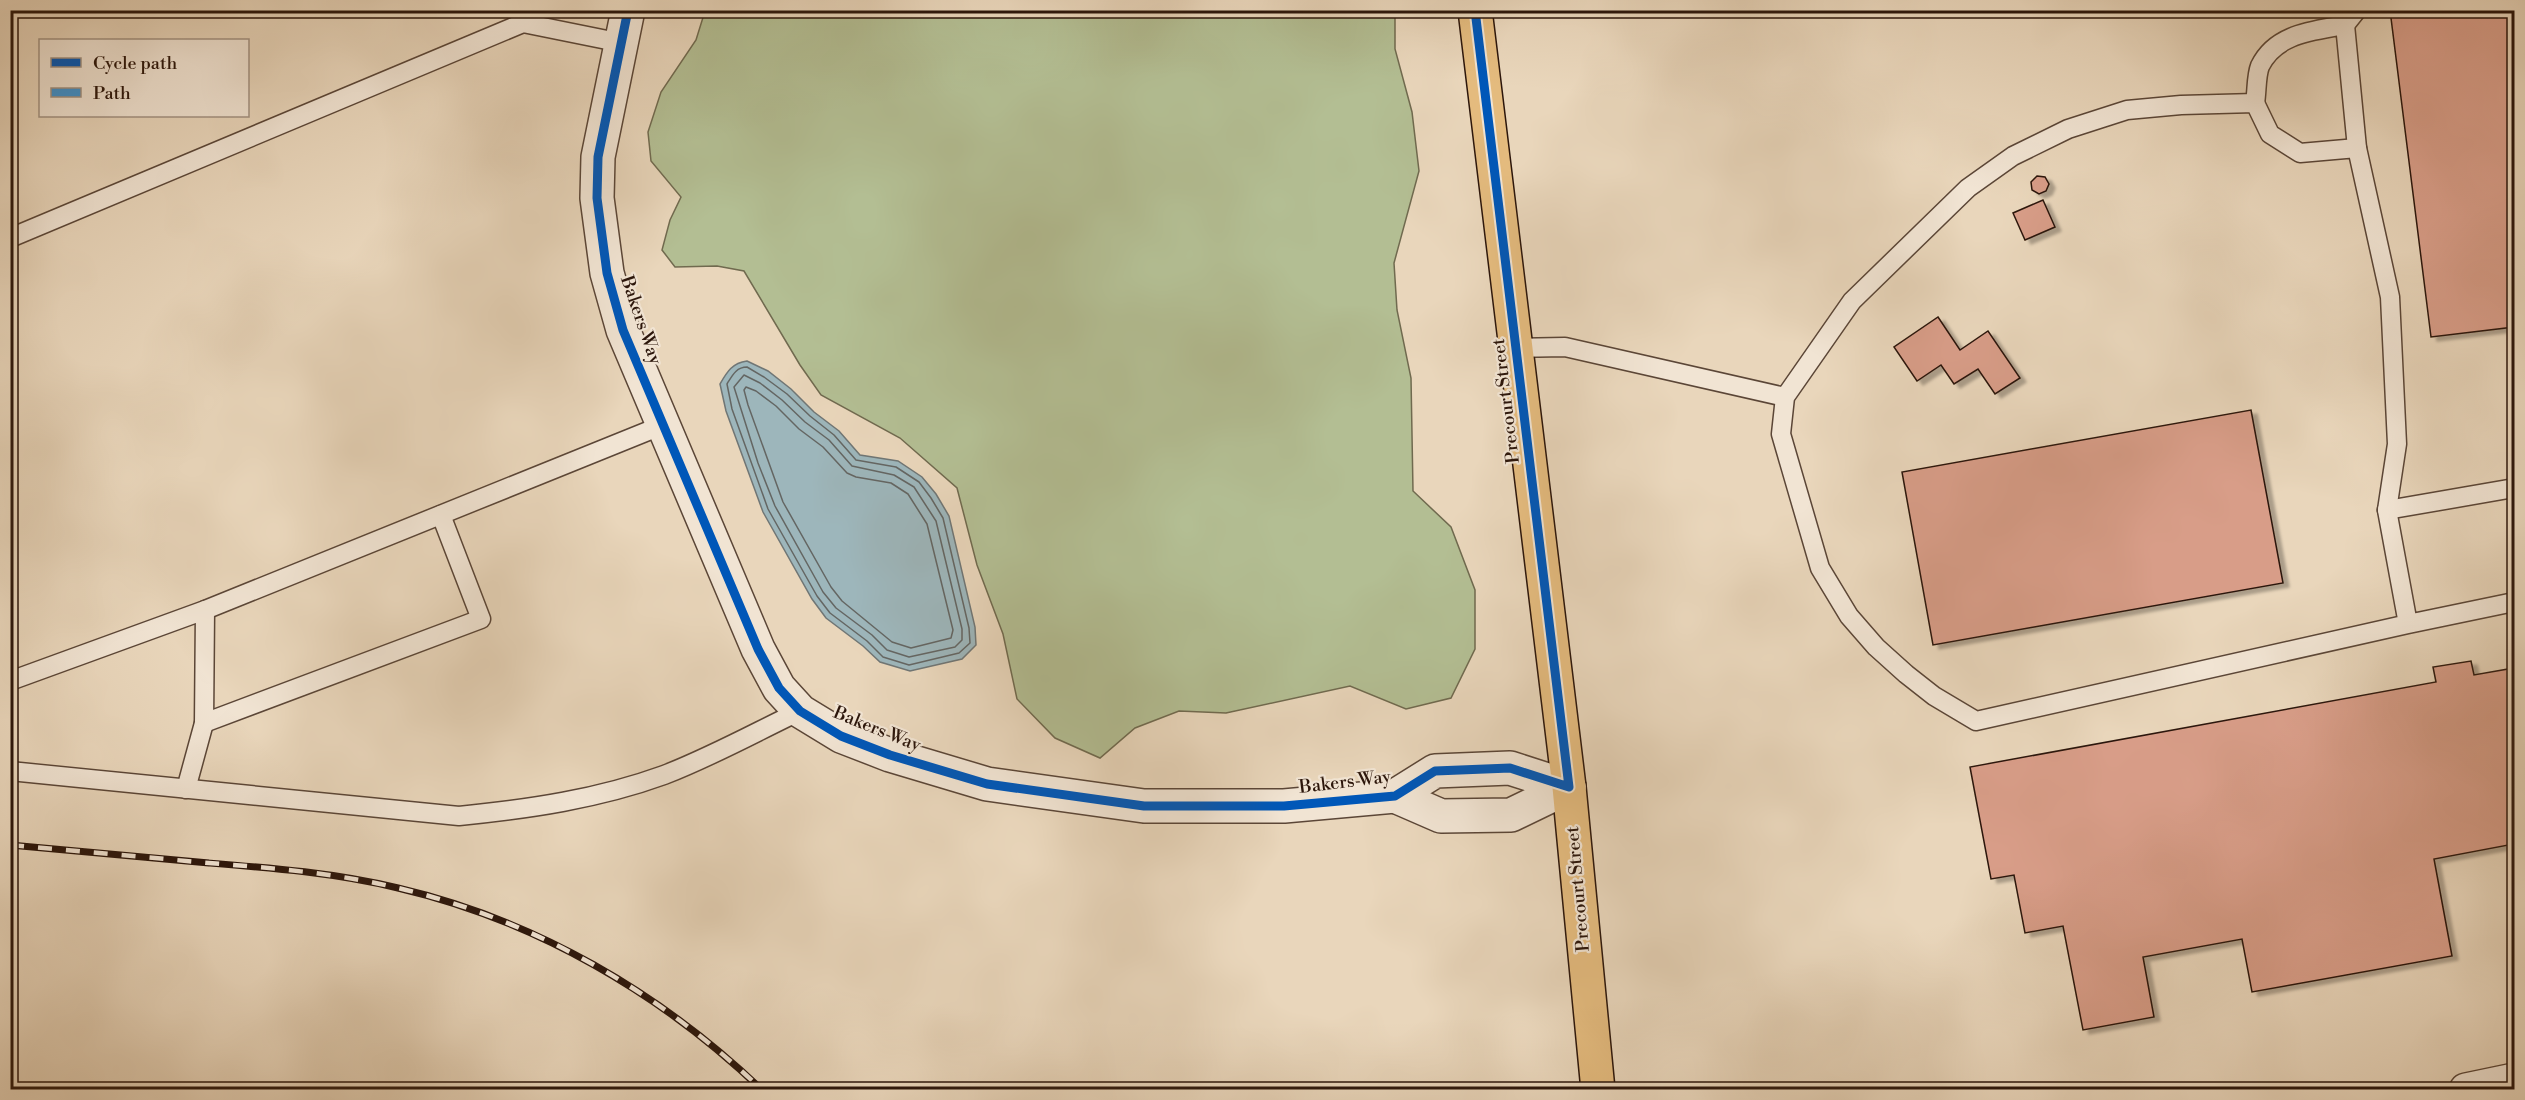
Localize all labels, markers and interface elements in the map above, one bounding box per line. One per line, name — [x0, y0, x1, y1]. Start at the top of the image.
legend — [39, 39, 249, 117]
text: Cycle path — [93, 52, 177, 75]
text: Path — [93, 82, 131, 105]
street label: Bakers Way — [615, 272, 667, 368]
street label: Precourt Street — [1487, 337, 1525, 465]
street label: Bakers Way — [829, 701, 924, 757]
street label: Bakers Way — [1297, 765, 1392, 799]
street label: Precourt Street — [1561, 825, 1595, 953]

